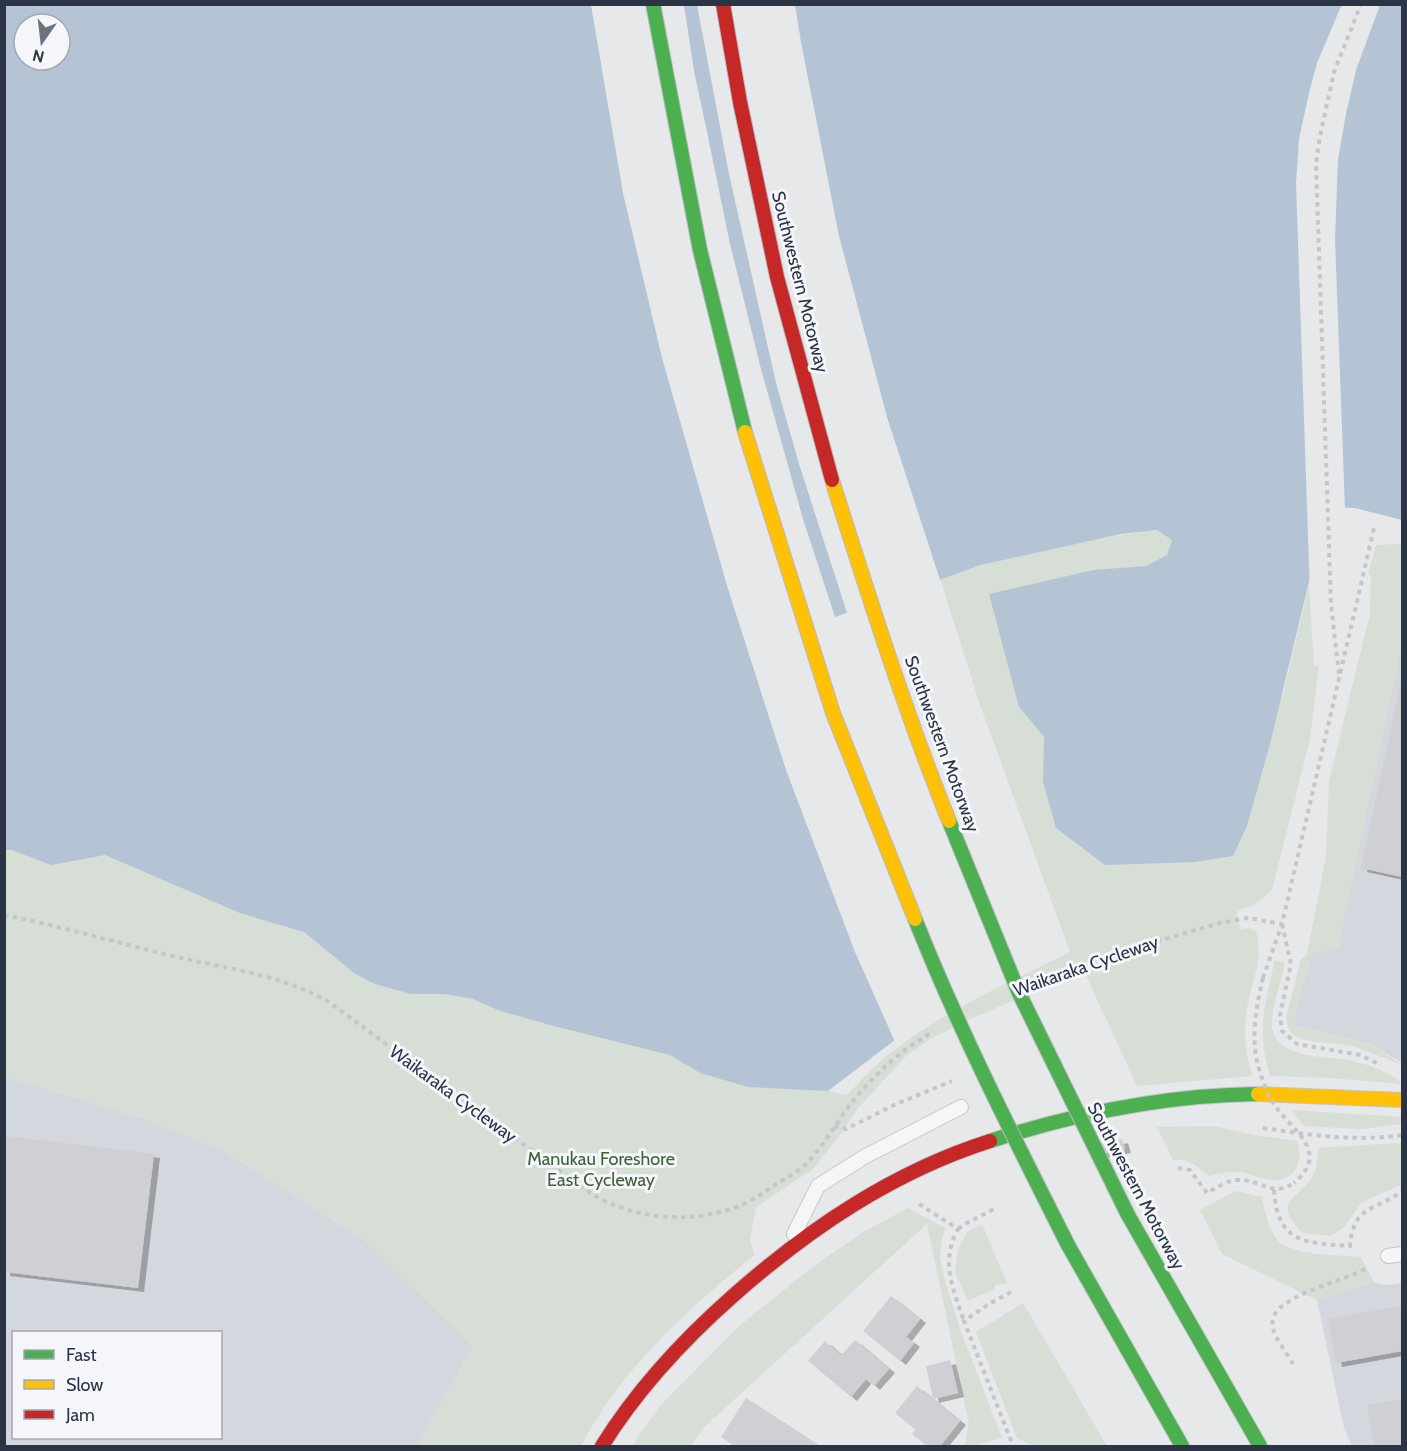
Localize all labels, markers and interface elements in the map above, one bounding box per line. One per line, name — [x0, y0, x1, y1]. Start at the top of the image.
north arrow — [12, 12, 72, 72]
text: N — [31, 45, 46, 67]
street label: Southwestern Motorway — [767, 189, 833, 375]
street label: Southwestern Motorway — [900, 653, 984, 835]
street label: Waikaraka Cycleway — [1011, 931, 1161, 1001]
street label: Waikaraka Cycleway — [385, 1040, 521, 1148]
street label: Southwestern Motorway — [1083, 1099, 1189, 1273]
park label: Manukau Foreshore East Cycleway — [527, 1148, 675, 1191]
legend — [12, 1331, 222, 1439]
text: Fast — [66, 1344, 97, 1366]
text: Slow — [66, 1374, 103, 1396]
text: Jam — [65, 1404, 95, 1426]

